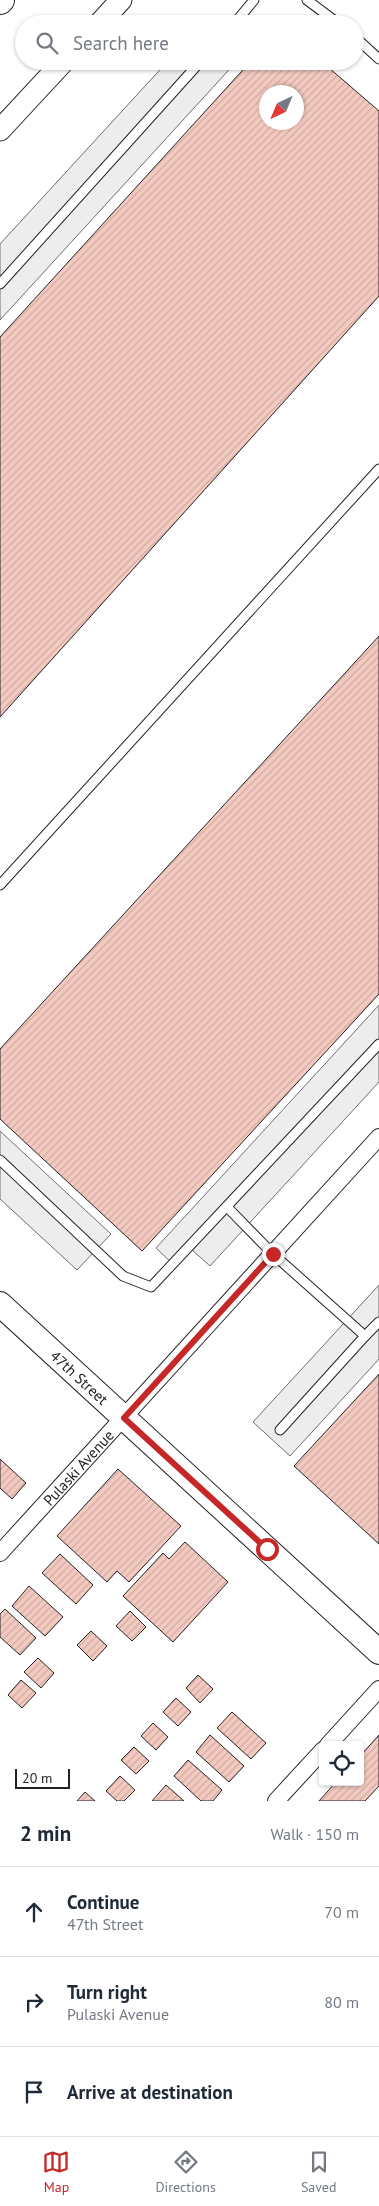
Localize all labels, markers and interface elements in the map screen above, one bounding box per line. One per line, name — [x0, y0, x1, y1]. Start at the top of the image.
search box — [15, 15, 364, 70]
icon: search — [33, 29, 61, 57]
text: Search here — [73, 31, 169, 55]
north arrow — [259, 85, 304, 130]
route end — [262, 1243, 285, 1266]
street label: 47th Street — [47, 1346, 112, 1408]
street label: Pulaski Avenue — [39, 1425, 117, 1509]
route start — [256, 1538, 279, 1561]
map controls — [319, 1741, 364, 1786]
button: locate — [319, 1741, 364, 1786]
scale bar — [15, 1766, 70, 1789]
text: 20 m — [22, 1769, 52, 1787]
text: 2 min — [20, 1820, 71, 1847]
text: Walk · 150 m — [270, 1824, 359, 1844]
text: Continue — [67, 1890, 139, 1914]
icon: ahead — [20, 1898, 48, 1926]
text: 70 m — [324, 1902, 359, 1922]
text: 47th Street — [67, 1914, 143, 1934]
text: Turn right — [67, 1980, 147, 2004]
icon: right — [20, 1988, 48, 2016]
text: 80 m — [324, 1992, 359, 2012]
text: Pulaski Avenue — [67, 2004, 169, 2024]
icon: arrive — [20, 2078, 48, 2106]
text: Arrive at destination — [67, 2080, 233, 2104]
tab: Map — [42, 2148, 70, 2196]
tab: Directions — [155, 2148, 216, 2196]
tab: Saved — [301, 2148, 337, 2196]

